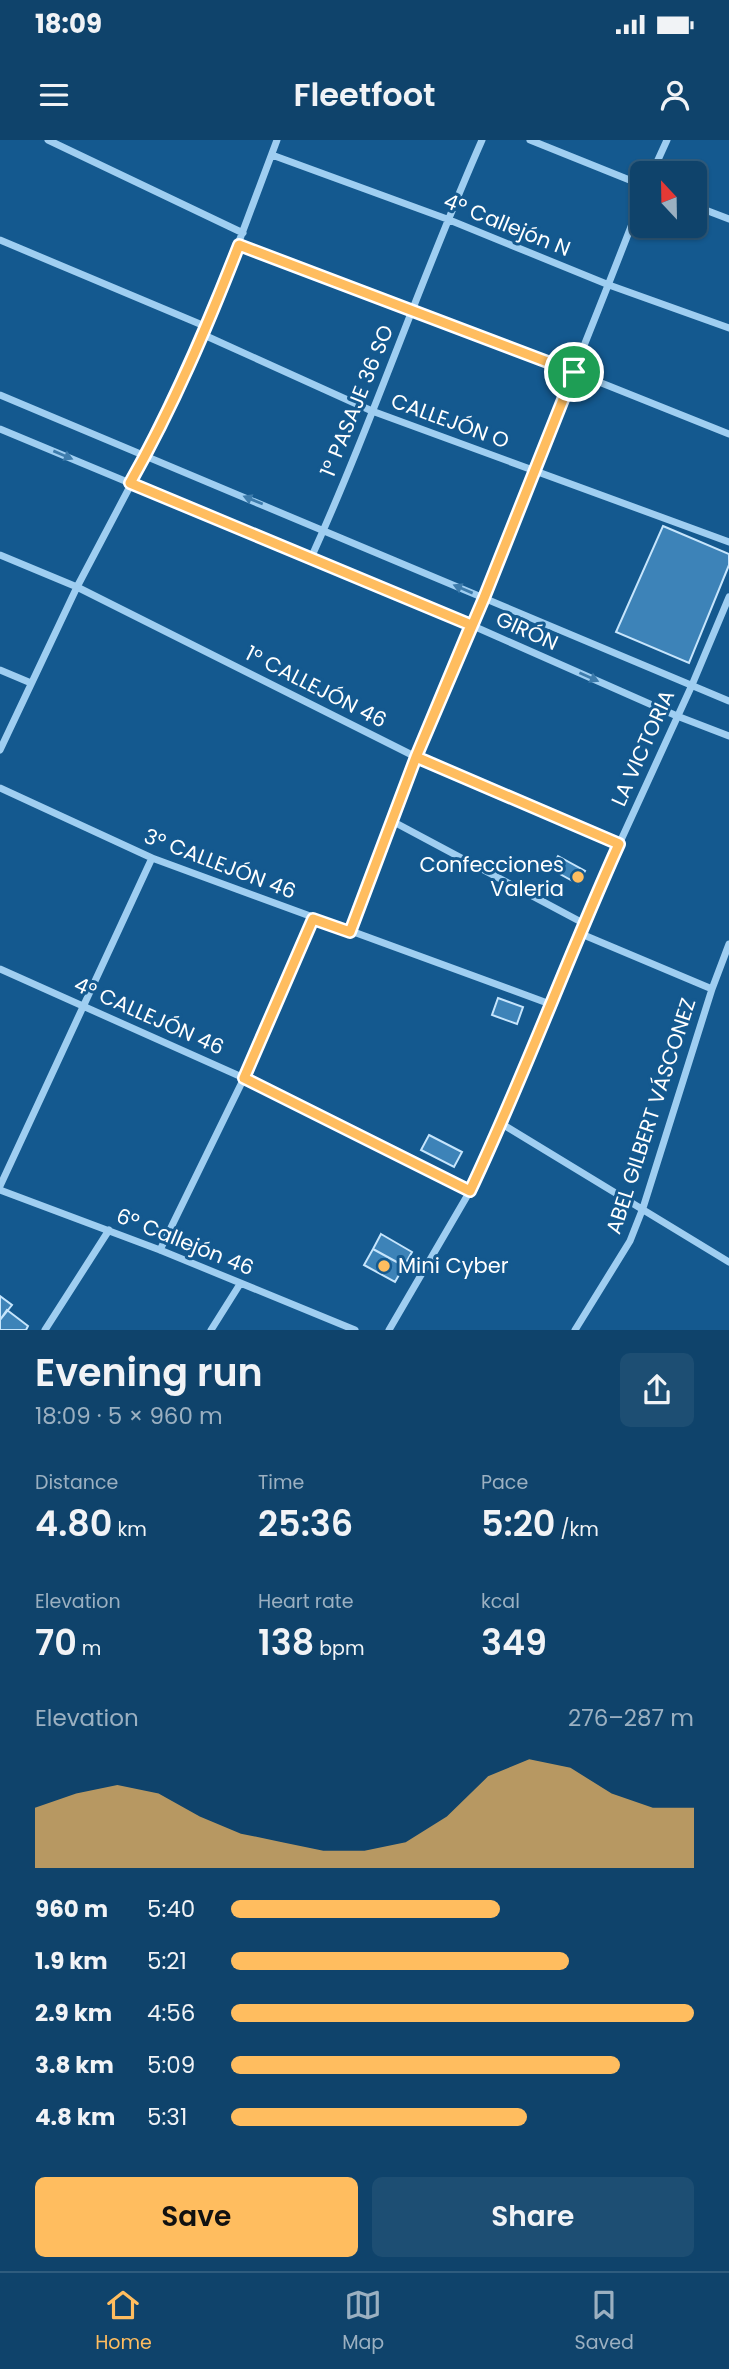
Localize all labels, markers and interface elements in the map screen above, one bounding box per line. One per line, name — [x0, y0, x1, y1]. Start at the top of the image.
text: 18:09 — [35, 6, 102, 42]
text: Fleetfoot — [293, 72, 436, 117]
icon: menu — [35, 76, 73, 114]
icon: person — [656, 76, 694, 114]
north arrow — [630, 161, 707, 238]
map controls — [630, 161, 707, 238]
street label: 4º Callejón N — [440, 186, 575, 263]
street label: 1° PASAJE 36 SO — [313, 321, 400, 481]
pin — [544, 342, 604, 402]
icon: arrive — [555, 353, 593, 391]
street label: CALLEJÓN O — [387, 386, 513, 455]
one-way arrow — [53, 449, 73, 461]
one-way arrow — [242, 495, 263, 506]
one-way arrow — [452, 583, 473, 594]
street label: GIRÓN — [491, 604, 563, 657]
street label: 1° CALLEJÓN 46 — [241, 639, 392, 735]
one-way arrow — [578, 672, 599, 683]
street label: LA VICTORIA — [604, 685, 681, 811]
street label: 3° CALLEJÓN 46 — [140, 821, 300, 906]
place label: Confecciones Valeria — [419, 850, 564, 903]
marker: Confecciones Valeria — [570, 869, 586, 885]
street label: 4° CALLEJÓN 46 — [70, 970, 229, 1062]
street label: ABEL GILBERT VÁSCONEZ — [599, 994, 702, 1238]
street label: 6º Callejón 46 — [112, 1201, 258, 1282]
place label: Mini Cyber — [398, 1251, 509, 1280]
marker: Mini Cyber — [376, 1258, 392, 1274]
text: Evening run — [35, 1346, 263, 1399]
button: share — [620, 1353, 694, 1427]
text: 18:09 · 5 × 960 m — [35, 1400, 223, 1432]
text: Distance — [35, 1469, 118, 1496]
text: Time — [258, 1469, 304, 1496]
text: Pace — [481, 1469, 528, 1496]
text: 4.80 — [35, 1499, 112, 1548]
text: 25:36 — [258, 1499, 353, 1548]
text: 5:20 — [481, 1499, 555, 1548]
text: km — [112, 1516, 147, 1543]
text: /km — [555, 1516, 599, 1543]
text: Elevation — [35, 1588, 121, 1615]
text: Heart rate — [258, 1588, 353, 1615]
text: kcal — [481, 1588, 520, 1615]
text: 70 — [35, 1618, 77, 1667]
text: 138 — [258, 1618, 314, 1667]
text: 349 — [481, 1618, 547, 1667]
text: m — [77, 1635, 101, 1662]
text: bpm — [314, 1635, 364, 1662]
text: Elevation — [35, 1702, 139, 1734]
text: 276–287 m — [568, 1702, 694, 1734]
text: 960 m — [35, 1893, 108, 1925]
text: 5:40 — [147, 1893, 195, 1925]
text: 1.9 km — [35, 1945, 108, 1977]
text: 5:21 — [147, 1945, 187, 1977]
text: 2.9 km — [35, 1997, 112, 2029]
text: 4:56 — [147, 1997, 195, 2029]
text: 3.8 km — [35, 2049, 114, 2081]
text: 5:09 — [147, 2049, 195, 2081]
text: 4.8 km — [35, 2101, 115, 2133]
text: 5:31 — [147, 2101, 187, 2133]
button: Save — [35, 2177, 358, 2257]
button: Share — [372, 2177, 694, 2257]
tab: Home — [95, 2286, 152, 2357]
tab: Map — [342, 2286, 384, 2357]
tab: Saved — [575, 2286, 634, 2357]

